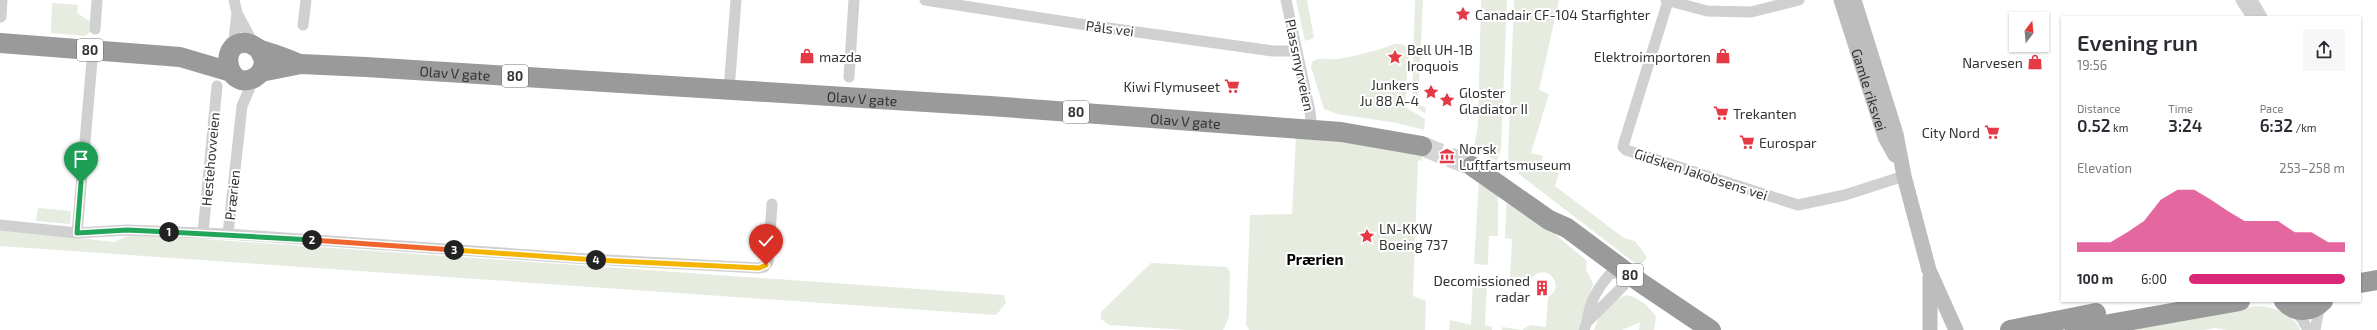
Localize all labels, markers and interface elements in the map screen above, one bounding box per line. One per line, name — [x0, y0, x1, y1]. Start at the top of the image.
place icon: Canadair CF-104 Starfighter — [1454, 5, 1472, 23]
place label: Canadair CF-104 Starfighter — [1475, 6, 1651, 23]
north arrow — [2009, 12, 2049, 52]
map controls — [2009, 12, 2049, 52]
street label: Påls vei — [1085, 17, 1135, 39]
street label: Plassmyrveien — [1282, 17, 1318, 113]
text: Evening run — [2077, 29, 2198, 55]
button: share — [2303, 29, 2345, 71]
road number: 80 — [77, 39, 103, 61]
place label: Bell UH-1B Iroquois — [1407, 41, 1473, 74]
street label: Gamle riksvei — [1849, 46, 1891, 133]
shop icon: mazda — [798, 47, 816, 65]
shop icon: Elektroimportøren — [1714, 47, 1732, 65]
place label: mazda — [819, 48, 862, 65]
place icon: Bell UH-1B Iroquois — [1386, 48, 1404, 66]
place label: Elektroimportøren — [1594, 48, 1711, 65]
shop icon: Narvesen — [2026, 53, 2044, 71]
place label: Narvesen — [1962, 54, 2023, 71]
text: 19:56 — [2077, 57, 2107, 73]
street label: Olav V gate — [419, 62, 491, 83]
road number: 80 — [502, 65, 528, 87]
place label: Junkers Ju 88 A-4 — [1360, 76, 1419, 109]
supermarket icon: Kiwi Flymuseet — [1223, 77, 1241, 95]
place label: Kiwi Flymuseet — [1124, 78, 1220, 95]
place icon: Junkers Ju 88 A-4 — [1422, 83, 1440, 101]
place label: Gloster Gladiator II — [1459, 84, 1528, 117]
street label: Olav V gate — [826, 87, 898, 109]
place icon: Gloster Gladiator II — [1438, 91, 1456, 109]
road number: 80 — [1063, 101, 1089, 123]
text: Distance — [2077, 102, 2120, 115]
text: Time — [2168, 102, 2193, 115]
text: Pace — [2260, 102, 2283, 115]
supermarket icon: Trekanten — [1712, 104, 1730, 122]
place label: Trekanten — [1733, 105, 1797, 122]
street label: Olav V gate — [1149, 109, 1221, 132]
street label: Hestehovveien — [197, 111, 223, 207]
text: 0.52 — [2077, 115, 2111, 135]
text: 3:24 — [2168, 115, 2203, 135]
text: 6:32 — [2260, 115, 2293, 135]
text: km — [2111, 121, 2128, 134]
text: /km — [2293, 121, 2316, 134]
supermarket icon: City Nord — [1983, 123, 2001, 141]
place label: City Nord — [1922, 124, 1980, 141]
supermarket icon: Eurospar — [1738, 133, 1756, 151]
place label: Eurospar — [1759, 134, 1817, 151]
place label: Norsk Luftfartsmuseum — [1459, 140, 1571, 173]
pin — [64, 142, 98, 183]
street label: Gidsken Jakobsens vei — [1632, 144, 1770, 204]
museum icon: Norsk Luftfartsmuseum — [1438, 147, 1456, 165]
icon: arrive — [70, 148, 92, 170]
text: Elevation — [2077, 160, 2132, 176]
text: 253–258 m — [2279, 160, 2345, 176]
street label: Prærien — [221, 169, 243, 221]
place label: LN-KKW Boeing 737 — [1379, 220, 1448, 253]
pin: 1 — [159, 222, 179, 242]
pin — [749, 224, 783, 265]
text: 1 — [167, 225, 171, 238]
place icon: LN-KKW Boeing 737 — [1358, 227, 1376, 245]
pin: 2 — [302, 230, 322, 250]
icon: check — [755, 230, 777, 252]
text: 2 — [309, 233, 315, 246]
pin: 3 — [444, 240, 464, 260]
text: 3 — [451, 243, 457, 256]
pin: 4 — [586, 250, 606, 270]
district label: Prærien — [1287, 250, 1343, 268]
text: 4 — [592, 253, 600, 266]
road number: 80 — [1617, 264, 1643, 286]
text: 100 m — [2077, 271, 2113, 287]
text: 6:00 — [2141, 271, 2167, 287]
place label: Decomissioned radar — [1433, 272, 1530, 305]
building icon: Decomissioned radar — [1533, 279, 1551, 297]

